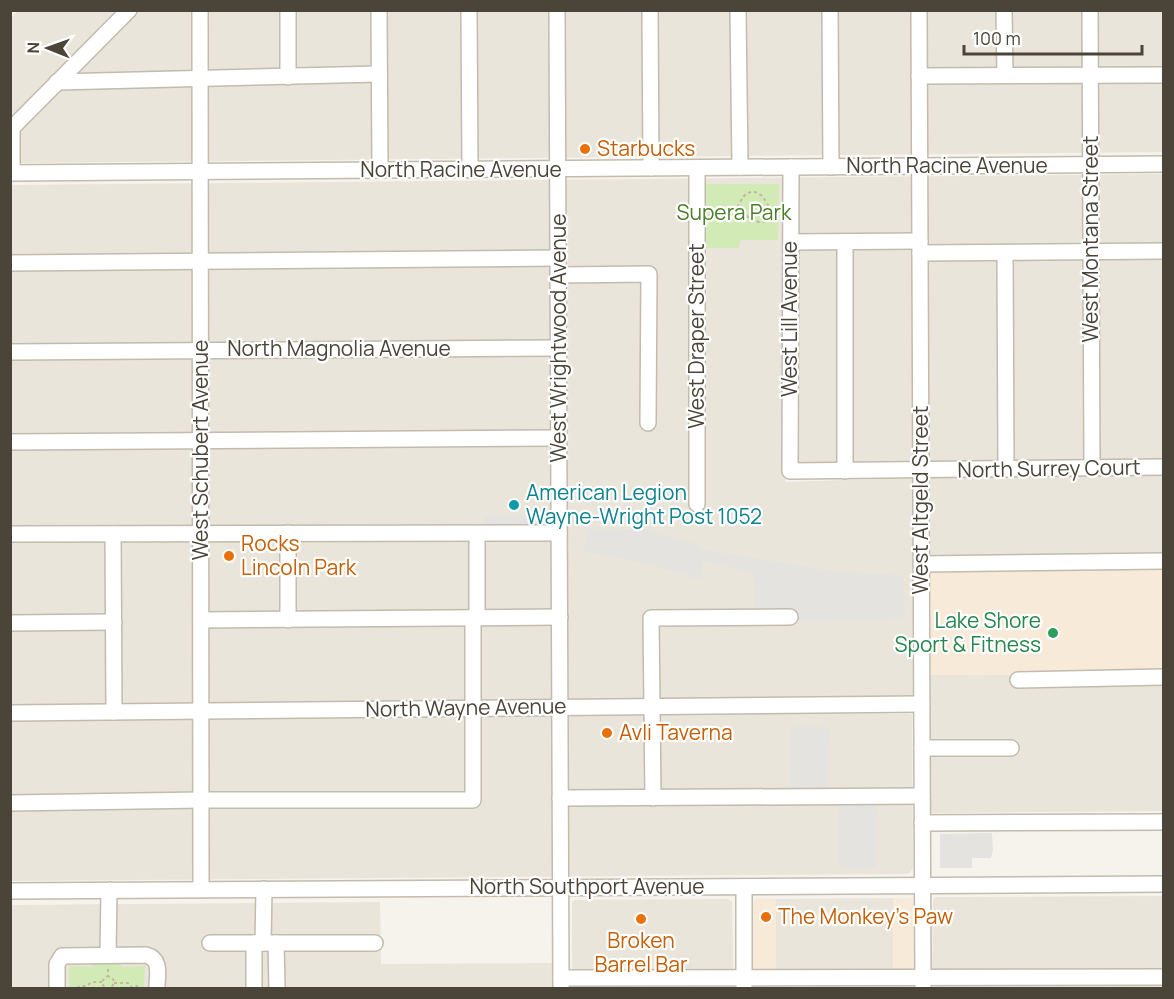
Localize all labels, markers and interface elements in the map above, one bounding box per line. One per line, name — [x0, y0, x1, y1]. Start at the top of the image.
north arrow — [18, 18, 78, 78]
scale bar — [964, 18, 1142, 56]
text: 100 m — [973, 26, 1021, 50]
text: N — [22, 42, 44, 54]
place label: Starbucks — [597, 134, 695, 162]
street label: West Montana Street — [1076, 136, 1104, 342]
marker: Starbucks — [578, 142, 592, 156]
street label: North Racine Avenue — [846, 151, 1048, 179]
street label: North Racine Avenue — [360, 155, 562, 183]
park label: Supera Park — [677, 198, 792, 226]
street label: West Wrightwood Avenue — [544, 214, 572, 462]
street label: West Lill Avenue — [775, 241, 803, 397]
street label: West Draper Street — [682, 243, 710, 429]
street label: North Magnolia Avenue — [227, 334, 451, 362]
street label: West Schubert Avenue — [186, 340, 214, 560]
street label: West Altgeld Street — [906, 406, 934, 594]
street label: North Surrey Court — [957, 452, 1141, 484]
place label: American Legion Wayne-Wright Post 1052 — [526, 478, 762, 530]
marker: American Legion Wayne-Wright Post 1052 — [507, 498, 521, 512]
place label: Rocks Lincoln Park — [241, 529, 357, 581]
marker: Rocks Lincoln Park — [222, 549, 236, 563]
place label: Lake Shore Sport & Fitness — [895, 606, 1041, 658]
marker: Lake Shore Sport & Fitness — [1046, 626, 1060, 640]
street label: North Wayne Avenue — [365, 691, 567, 723]
place label: Avli Taverna — [619, 718, 733, 746]
marker: Avli Taverna — [600, 726, 614, 740]
street label: North Southport Avenue — [469, 872, 705, 900]
place label: The Monkey's Paw — [778, 902, 953, 930]
marker: The Monkey's Paw — [759, 910, 773, 924]
marker: Broken Barrel Bar — [634, 912, 648, 926]
place label: Broken Barrel Bar — [595, 926, 688, 978]

